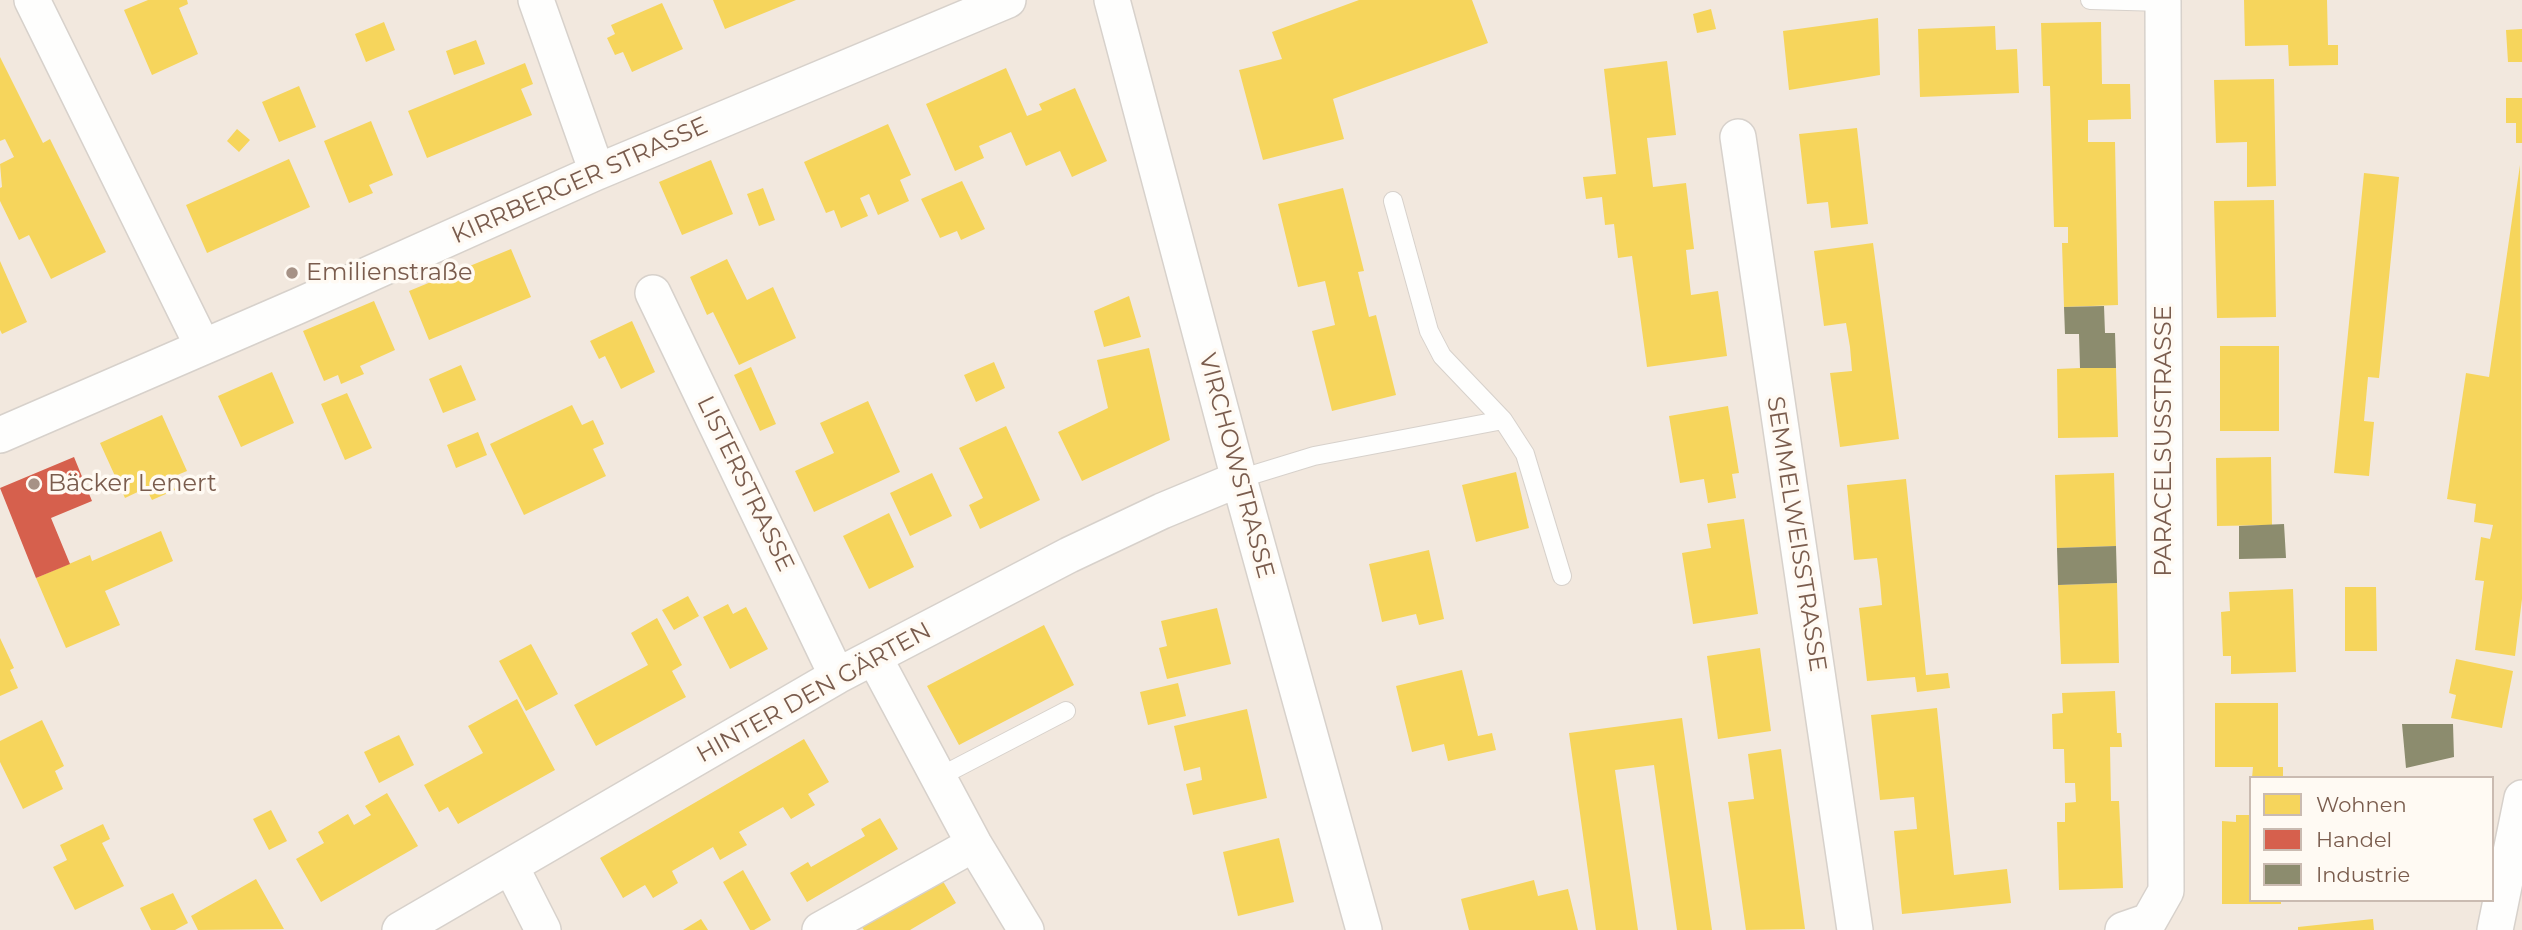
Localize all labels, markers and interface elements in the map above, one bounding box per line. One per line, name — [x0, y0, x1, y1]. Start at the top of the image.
street label: KIRRBERGER STRASSE — [448, 111, 712, 251]
place label: Emilienstraße — [306, 259, 472, 287]
marker: Emilienstraße — [284, 265, 300, 281]
street label: PARACELSUSSTRASSE — [2150, 305, 2178, 577]
street label: VIRCHOWSTRASSE — [1192, 350, 1280, 582]
street label: LISTERSTRASSE — [690, 392, 800, 576]
street label: SEMMELWEISSTRASSE — [1760, 394, 1832, 674]
place label: Bäcker Lenert — [48, 470, 217, 498]
marker: Bäcker Lenert — [26, 476, 42, 492]
street label: HINTER DEN GÄRTEN — [692, 616, 936, 770]
legend — [2249, 776, 2494, 902]
text: Wohnen — [2316, 792, 2407, 817]
text: Handel — [2316, 827, 2392, 852]
text: Industrie — [2316, 862, 2410, 887]

